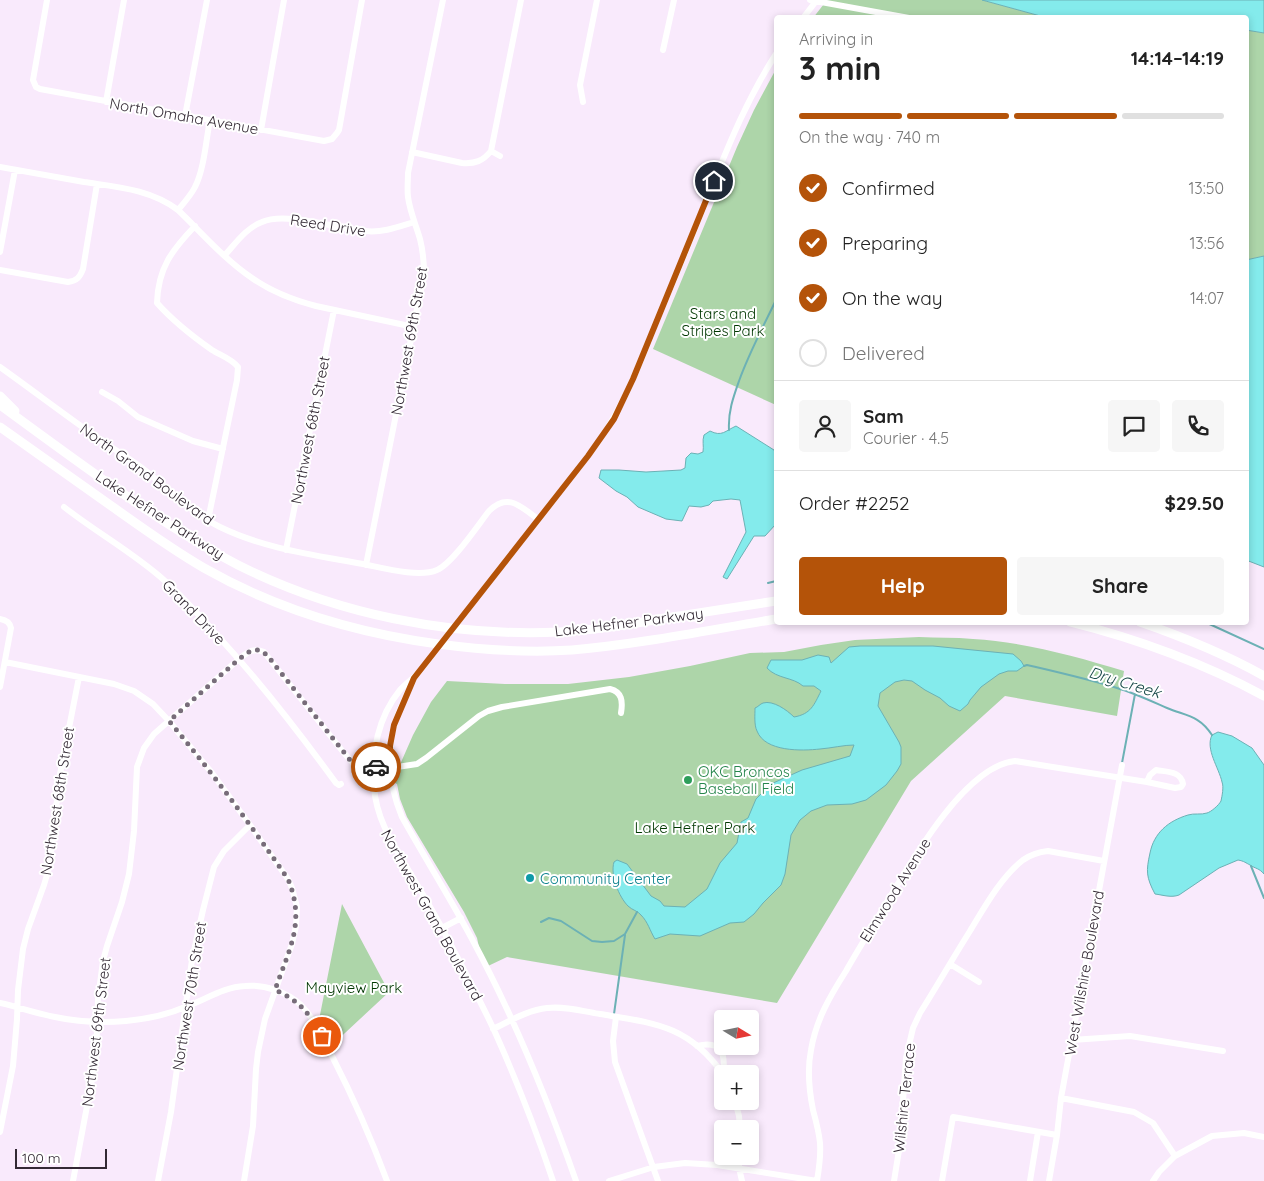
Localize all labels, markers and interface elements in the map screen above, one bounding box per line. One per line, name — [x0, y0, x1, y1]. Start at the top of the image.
text: Arriving in — [799, 29, 873, 49]
text: 14:14–14:19 — [1131, 46, 1224, 70]
text: 3 min — [799, 48, 881, 88]
street label: North Omaha Avenue — [108, 94, 260, 138]
text: On the way · 740 m — [799, 127, 940, 147]
pin — [693, 160, 735, 202]
icon: home — [700, 167, 728, 195]
icon: check — [799, 174, 827, 202]
text: Confirmed — [842, 176, 935, 200]
text: 13:50 — [1188, 178, 1224, 198]
street label: Reed Drive — [289, 210, 367, 240]
icon: check — [799, 229, 827, 257]
text: Preparing — [842, 231, 928, 255]
text: 13:56 — [1189, 233, 1224, 253]
street label: Northwest 69th Street — [387, 265, 431, 417]
icon: check — [799, 284, 827, 312]
text: On the way — [842, 286, 943, 310]
text: 14:07 — [1190, 288, 1224, 308]
park label: Stars and Stripes Park — [682, 304, 764, 340]
text: Delivered — [842, 341, 925, 365]
street label: Northwest 68th Street — [286, 354, 334, 506]
button: person — [799, 400, 851, 452]
button: chat — [1108, 400, 1160, 452]
button: phone — [1172, 400, 1224, 452]
text: Sam — [863, 404, 904, 428]
street label: North Grand Boulevard — [76, 419, 218, 529]
text: Courier · 4.5 — [863, 428, 949, 448]
street label: Lake Hefner Parkway — [92, 466, 228, 564]
text: Order #2252 — [799, 491, 910, 515]
text: $29.50 — [1164, 491, 1224, 515]
button: Help — [799, 557, 1007, 615]
button: Share — [1017, 557, 1224, 615]
street label: Grand Drive — [158, 576, 230, 648]
street label: Lake Hefner Parkway — [554, 603, 704, 641]
water label: Dry Creek — [1087, 662, 1165, 703]
street label: Northwest 68th Street — [36, 725, 78, 877]
courier — [351, 742, 401, 792]
icon: car — [362, 753, 390, 781]
place label: OKC Broncos Baseball Field — [698, 762, 794, 798]
marker: OKC Broncos Baseball Field — [682, 774, 694, 786]
park label: Lake Hefner Park — [635, 818, 755, 837]
street label: Northwest Grand Boulevard — [377, 826, 487, 1004]
street label: Elmwood Avenue — [855, 834, 935, 946]
place label: Community Center — [540, 869, 671, 888]
marker: Community Center — [524, 872, 536, 884]
street label: West Wilshire Boulevard — [1060, 889, 1108, 1057]
street label: Northwest 70th Street — [168, 920, 210, 1072]
street label: Northwest 69th Street — [77, 956, 115, 1108]
park label: Mayview Park — [306, 978, 402, 997]
north arrow — [714, 1010, 759, 1055]
map controls — [714, 1010, 759, 1165]
pin — [301, 1015, 343, 1057]
icon: bag — [308, 1022, 336, 1050]
street label: Wilshire Terrace — [889, 1042, 919, 1154]
button: + — [714, 1065, 759, 1110]
button: − — [714, 1120, 759, 1165]
scale bar — [15, 1146, 108, 1169]
text: 100 m — [22, 1149, 60, 1167]

